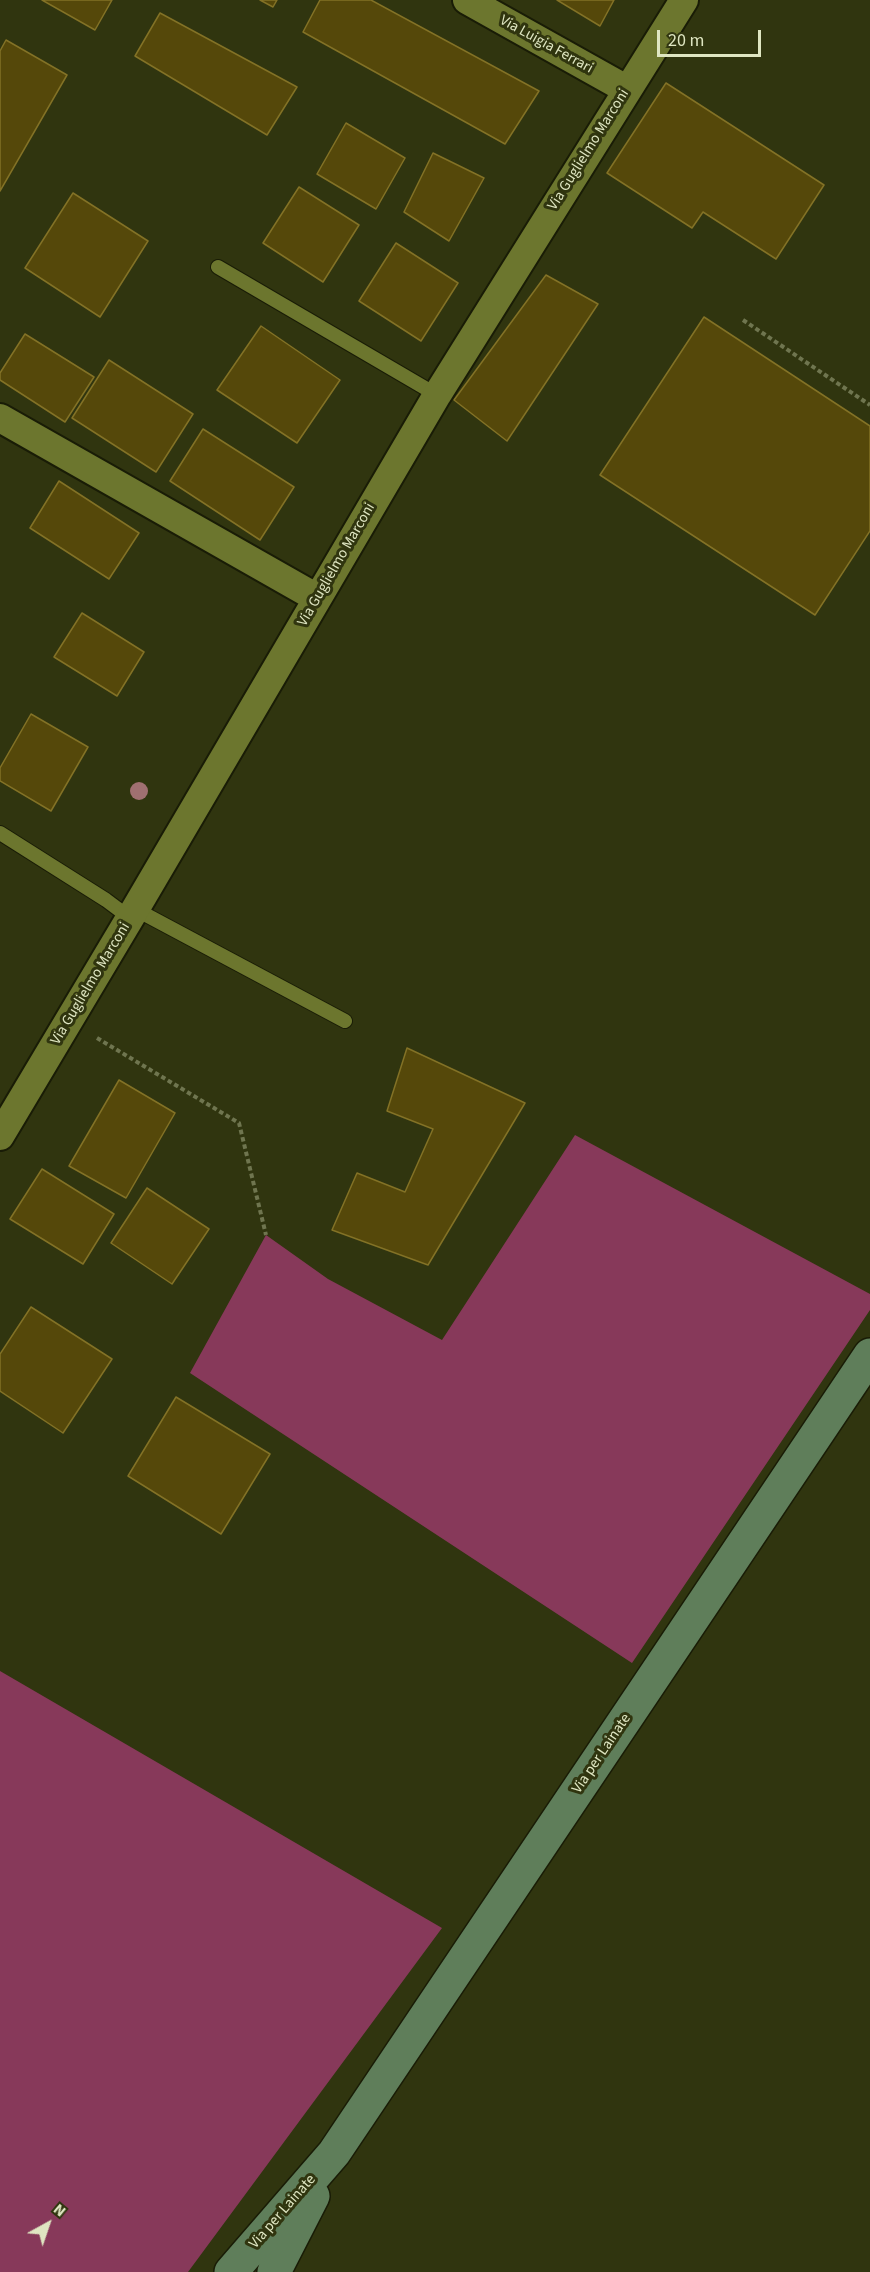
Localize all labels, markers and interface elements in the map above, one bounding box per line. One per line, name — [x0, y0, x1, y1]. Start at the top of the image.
street label: Via Luigia Ferrari — [496, 12, 596, 78]
scale bar — [660, 18, 764, 56]
text: 20 m — [668, 28, 704, 53]
street label: Via Guglielmo Marconi — [544, 86, 634, 214]
street label: Via Guglielmo Marconi — [294, 500, 380, 630]
street label: Via Guglielmo Marconi — [47, 920, 135, 1048]
street label: Via per Lainate — [569, 1711, 635, 1797]
street label: Via per Lainate — [246, 2171, 320, 2253]
north arrow — [18, 2194, 78, 2254]
text: N — [48, 2198, 71, 2222]

